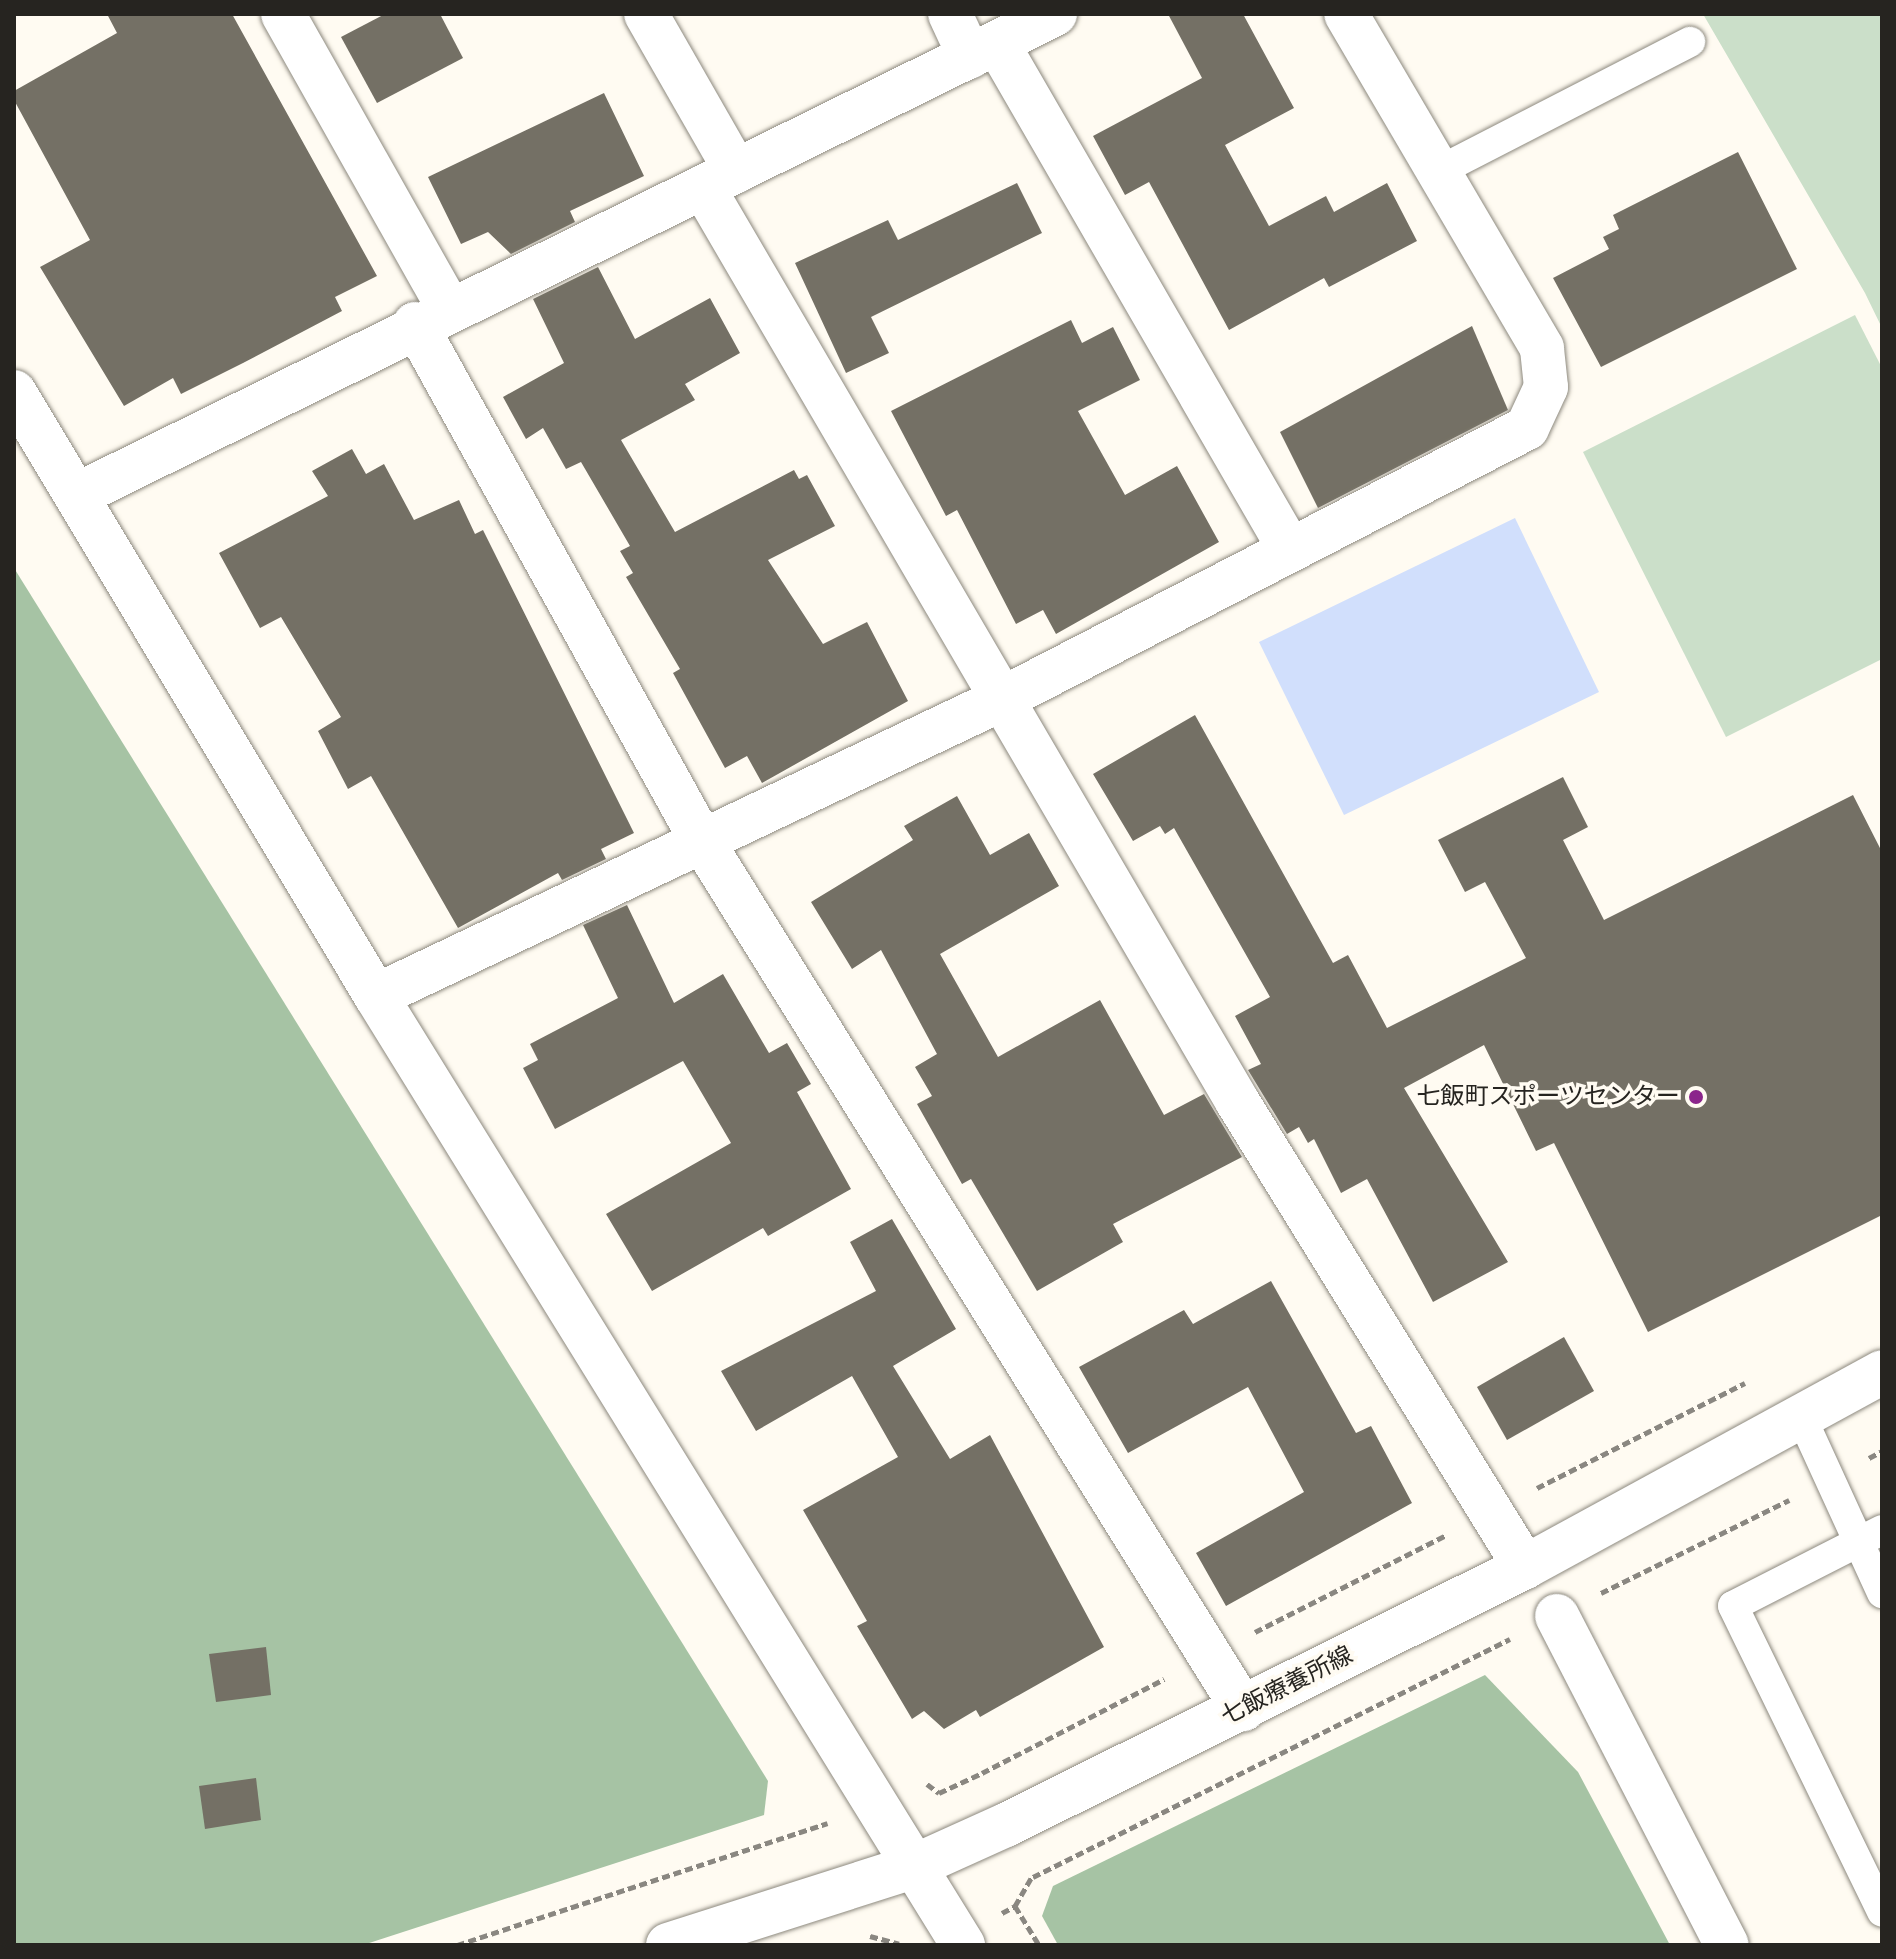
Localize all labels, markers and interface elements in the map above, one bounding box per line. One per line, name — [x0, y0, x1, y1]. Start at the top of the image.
place label: 七飯町スポーツセンター — [1416, 1083, 1680, 1111]
marker: 七飯町スポーツセンター — [1687, 1088, 1705, 1106]
street label: 七飯療養所線 — [1216, 1640, 1358, 1732]

